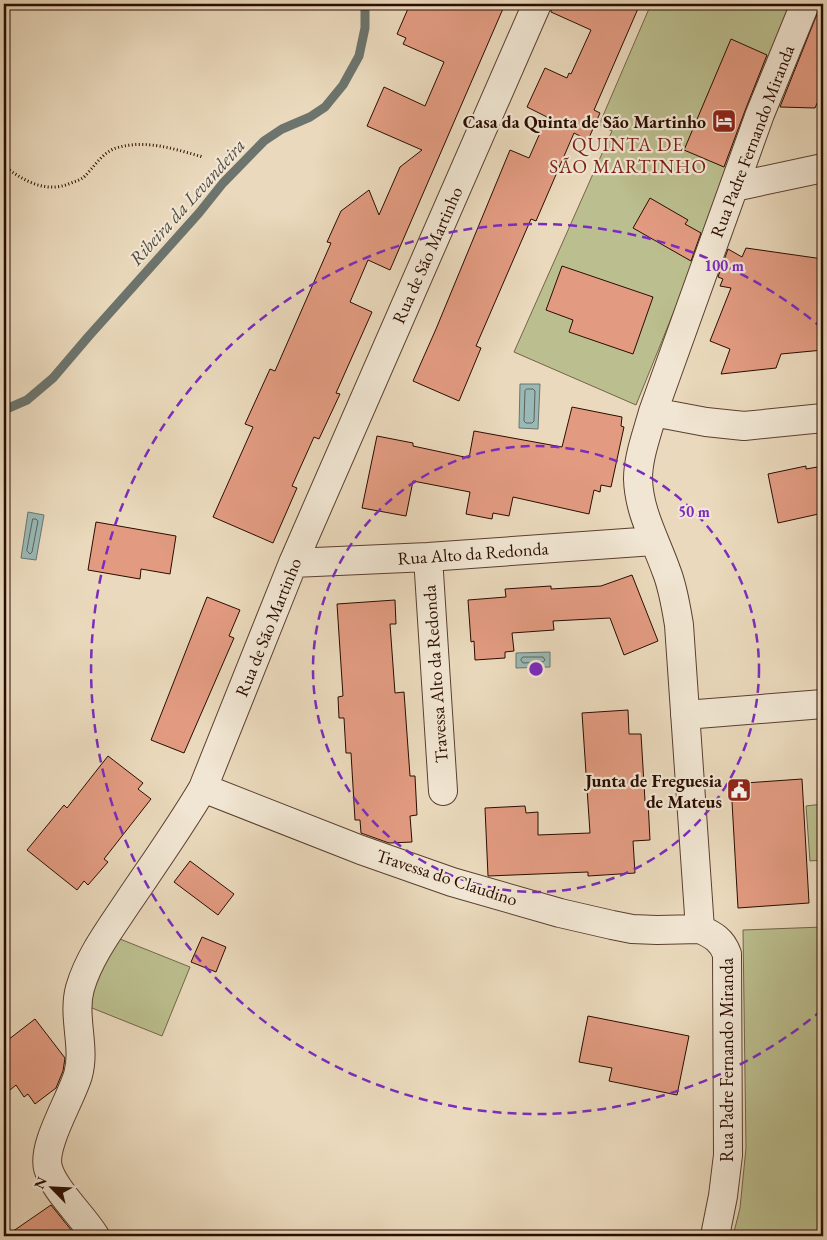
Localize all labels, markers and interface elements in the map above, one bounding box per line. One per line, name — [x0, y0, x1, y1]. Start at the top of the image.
street label: Rua Padre Fernando Miranda — [705, 41, 800, 240]
hotel icon: Casa da Quinta de São Martinho — [711, 108, 737, 134]
place label: Casa da Quinta de São Martinho — [463, 110, 706, 133]
district label: QUINTA DE SÃO MARTINHO — [549, 132, 707, 179]
water label: Ribeira da Levandeira — [123, 133, 251, 271]
street label: Rua de São Martinho — [386, 183, 468, 327]
text: 100 m — [704, 256, 744, 275]
text: 50 m — [678, 502, 710, 521]
street label: Rua Alto da Redonda — [397, 536, 550, 570]
street label: Rua de São Martinho — [230, 554, 306, 700]
street label: Travessa Alto da Redonda — [417, 583, 453, 764]
centre of rings — [527, 660, 545, 678]
place label: Junta de Freguesia de Mateus — [583, 769, 722, 813]
public building icon: Junta de Freguesia de Mateus — [726, 777, 752, 803]
street label: Travessa do Claudino — [373, 843, 521, 911]
street label: Rua Padre Fernando Miranda — [715, 957, 738, 1162]
north arrow — [28, 1162, 78, 1212]
text: N — [30, 1173, 51, 1192]

